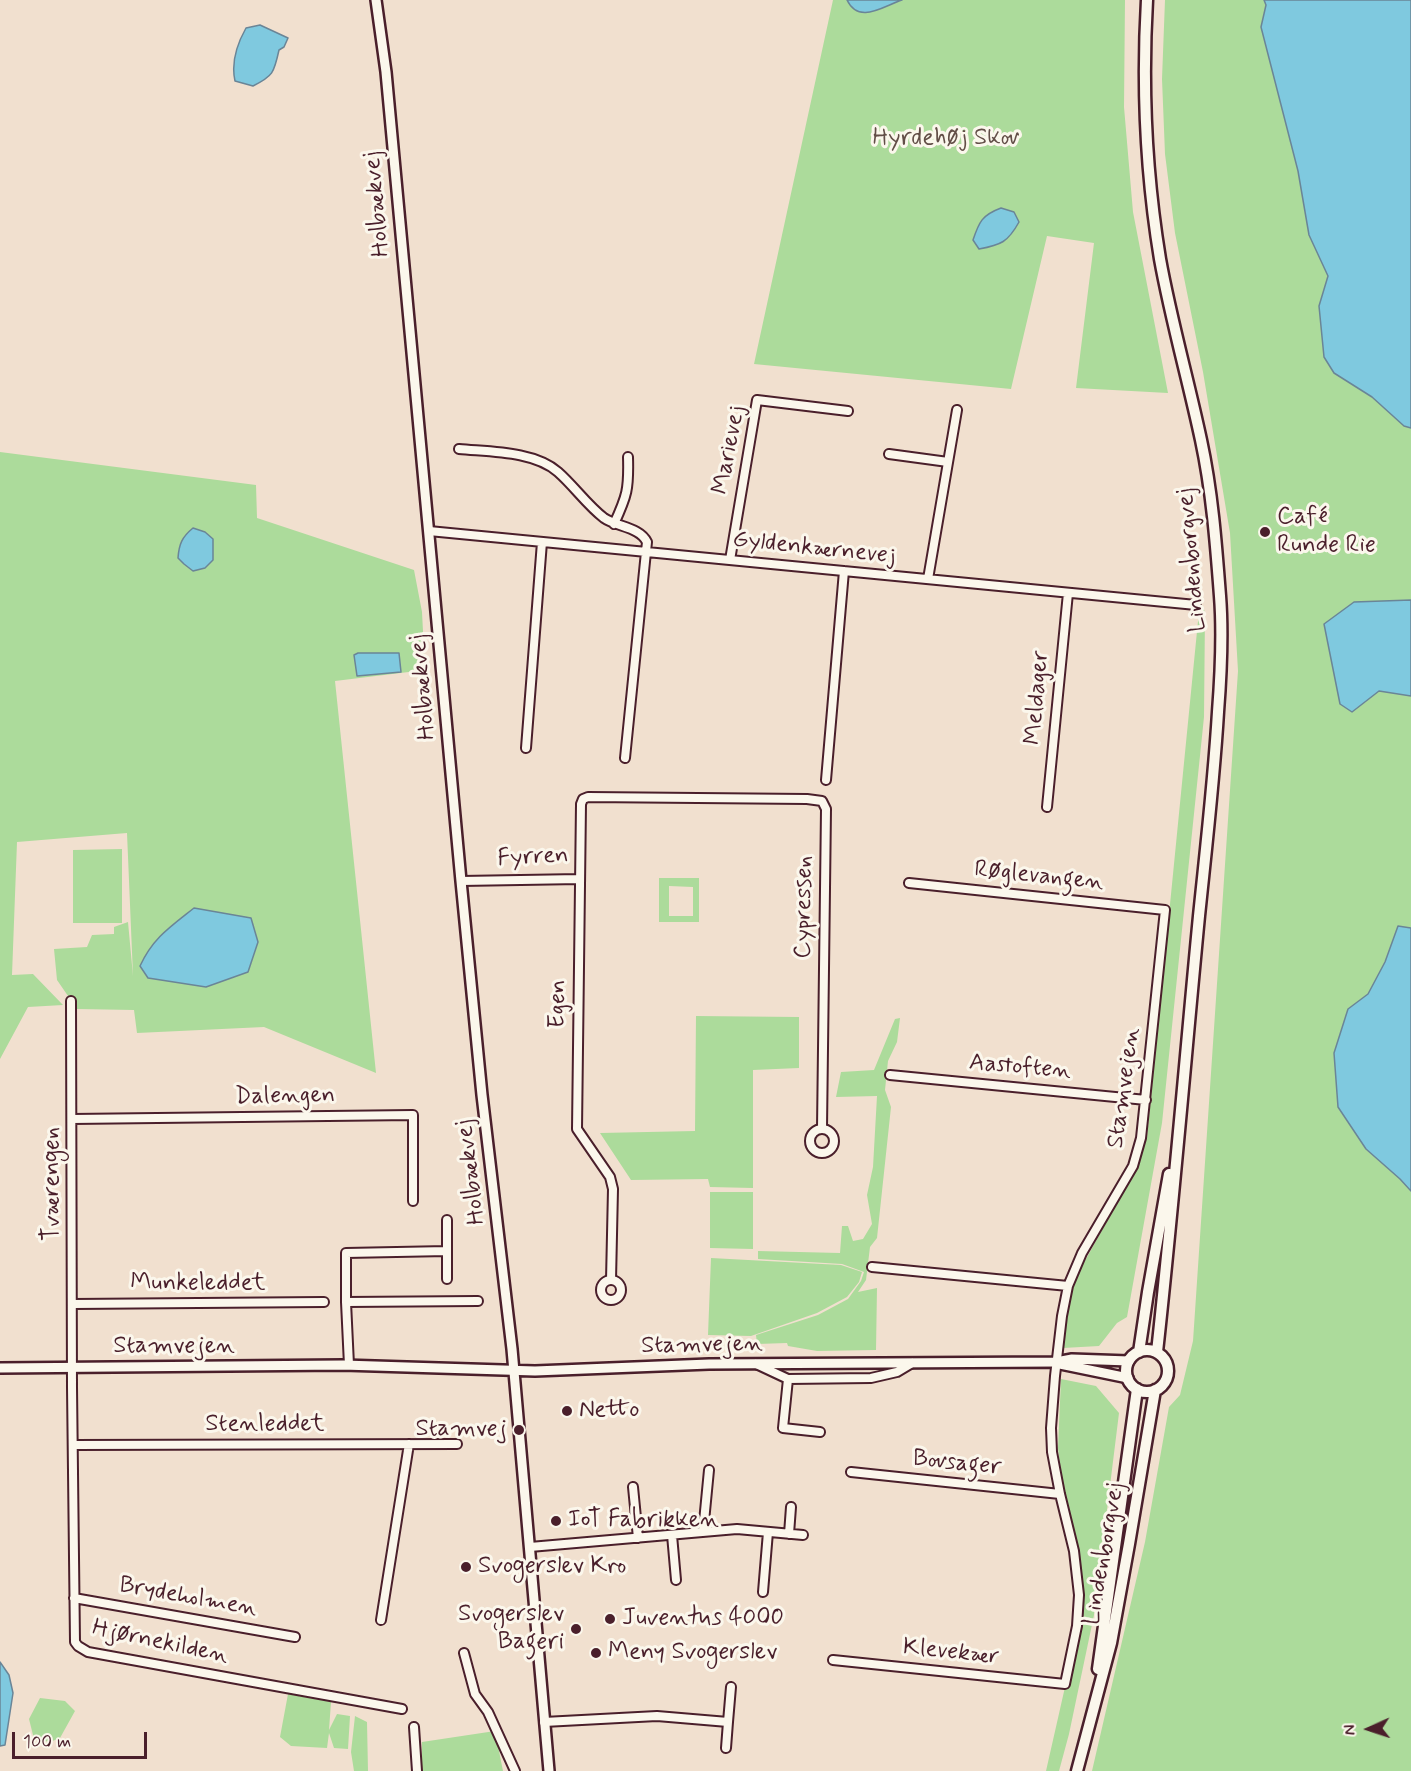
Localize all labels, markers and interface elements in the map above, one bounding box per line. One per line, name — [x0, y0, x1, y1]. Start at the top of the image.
park label: Hyrdehøj Skov — [873, 125, 1019, 153]
street label: Holbækvej — [359, 150, 397, 258]
street label: Marievej — [707, 403, 753, 497]
street label: Lindenborgvej — [1172, 487, 1214, 633]
place label: Café Runde Rie — [1277, 504, 1376, 560]
marker: Café Runde Rie — [1258, 525, 1272, 539]
street label: Gyldenkærnevej — [731, 526, 897, 572]
street label: Holbækvej — [405, 633, 443, 741]
street label: Meldager — [1020, 650, 1056, 746]
street label: Fyrren — [497, 842, 569, 874]
street label: Cypressen — [790, 855, 820, 959]
street label: Røglevangen — [973, 856, 1105, 898]
street label: Egen — [544, 979, 574, 1029]
street label: Stamvejen — [1102, 1026, 1148, 1150]
street label: Aastoften — [968, 1049, 1072, 1087]
street label: Dalengen — [235, 1082, 335, 1112]
street label: Holbækvej — [451, 1118, 493, 1226]
street label: Tværengen — [39, 1127, 67, 1241]
street label: Munkeleddet — [130, 1270, 266, 1298]
street label: Stamvejen — [641, 1331, 763, 1361]
street label: Stamvejen — [113, 1333, 235, 1361]
place label: Netto — [579, 1397, 639, 1425]
marker: Netto — [560, 1404, 574, 1418]
street label: Stenleddet — [205, 1411, 325, 1439]
place label: Stamvej — [416, 1416, 507, 1444]
marker: Stamvej — [512, 1423, 526, 1437]
street label: Bovsager — [911, 1445, 1003, 1483]
street label: Lindenborgvej — [1078, 1480, 1132, 1628]
place label: IoT Fabrikken — [568, 1507, 719, 1535]
marker: IoT Fabrikken — [549, 1514, 563, 1528]
place label: Svogerslev Kro — [478, 1553, 626, 1581]
marker: Svogerslev Kro — [459, 1560, 473, 1574]
street label: Brydeholmen — [117, 1572, 259, 1624]
place label: Svogerslev Bageri — [458, 1601, 564, 1657]
place label: Juventus 4000 — [622, 1605, 784, 1633]
marker: Juventus 4000 — [603, 1612, 617, 1626]
street label: Hjørnekilden — [89, 1615, 231, 1671]
marker: Svogerslev Bageri — [569, 1622, 583, 1636]
street label: Klevekær — [901, 1634, 1001, 1672]
place label: Meny Svogerslev — [608, 1639, 777, 1667]
marker: Meny Svogerslev — [589, 1646, 603, 1660]
north arrow — [1339, 1699, 1399, 1759]
scale bar — [15, 1720, 150, 1758]
text: N — [1340, 1724, 1361, 1736]
text: 100 m — [23, 1730, 71, 1754]

